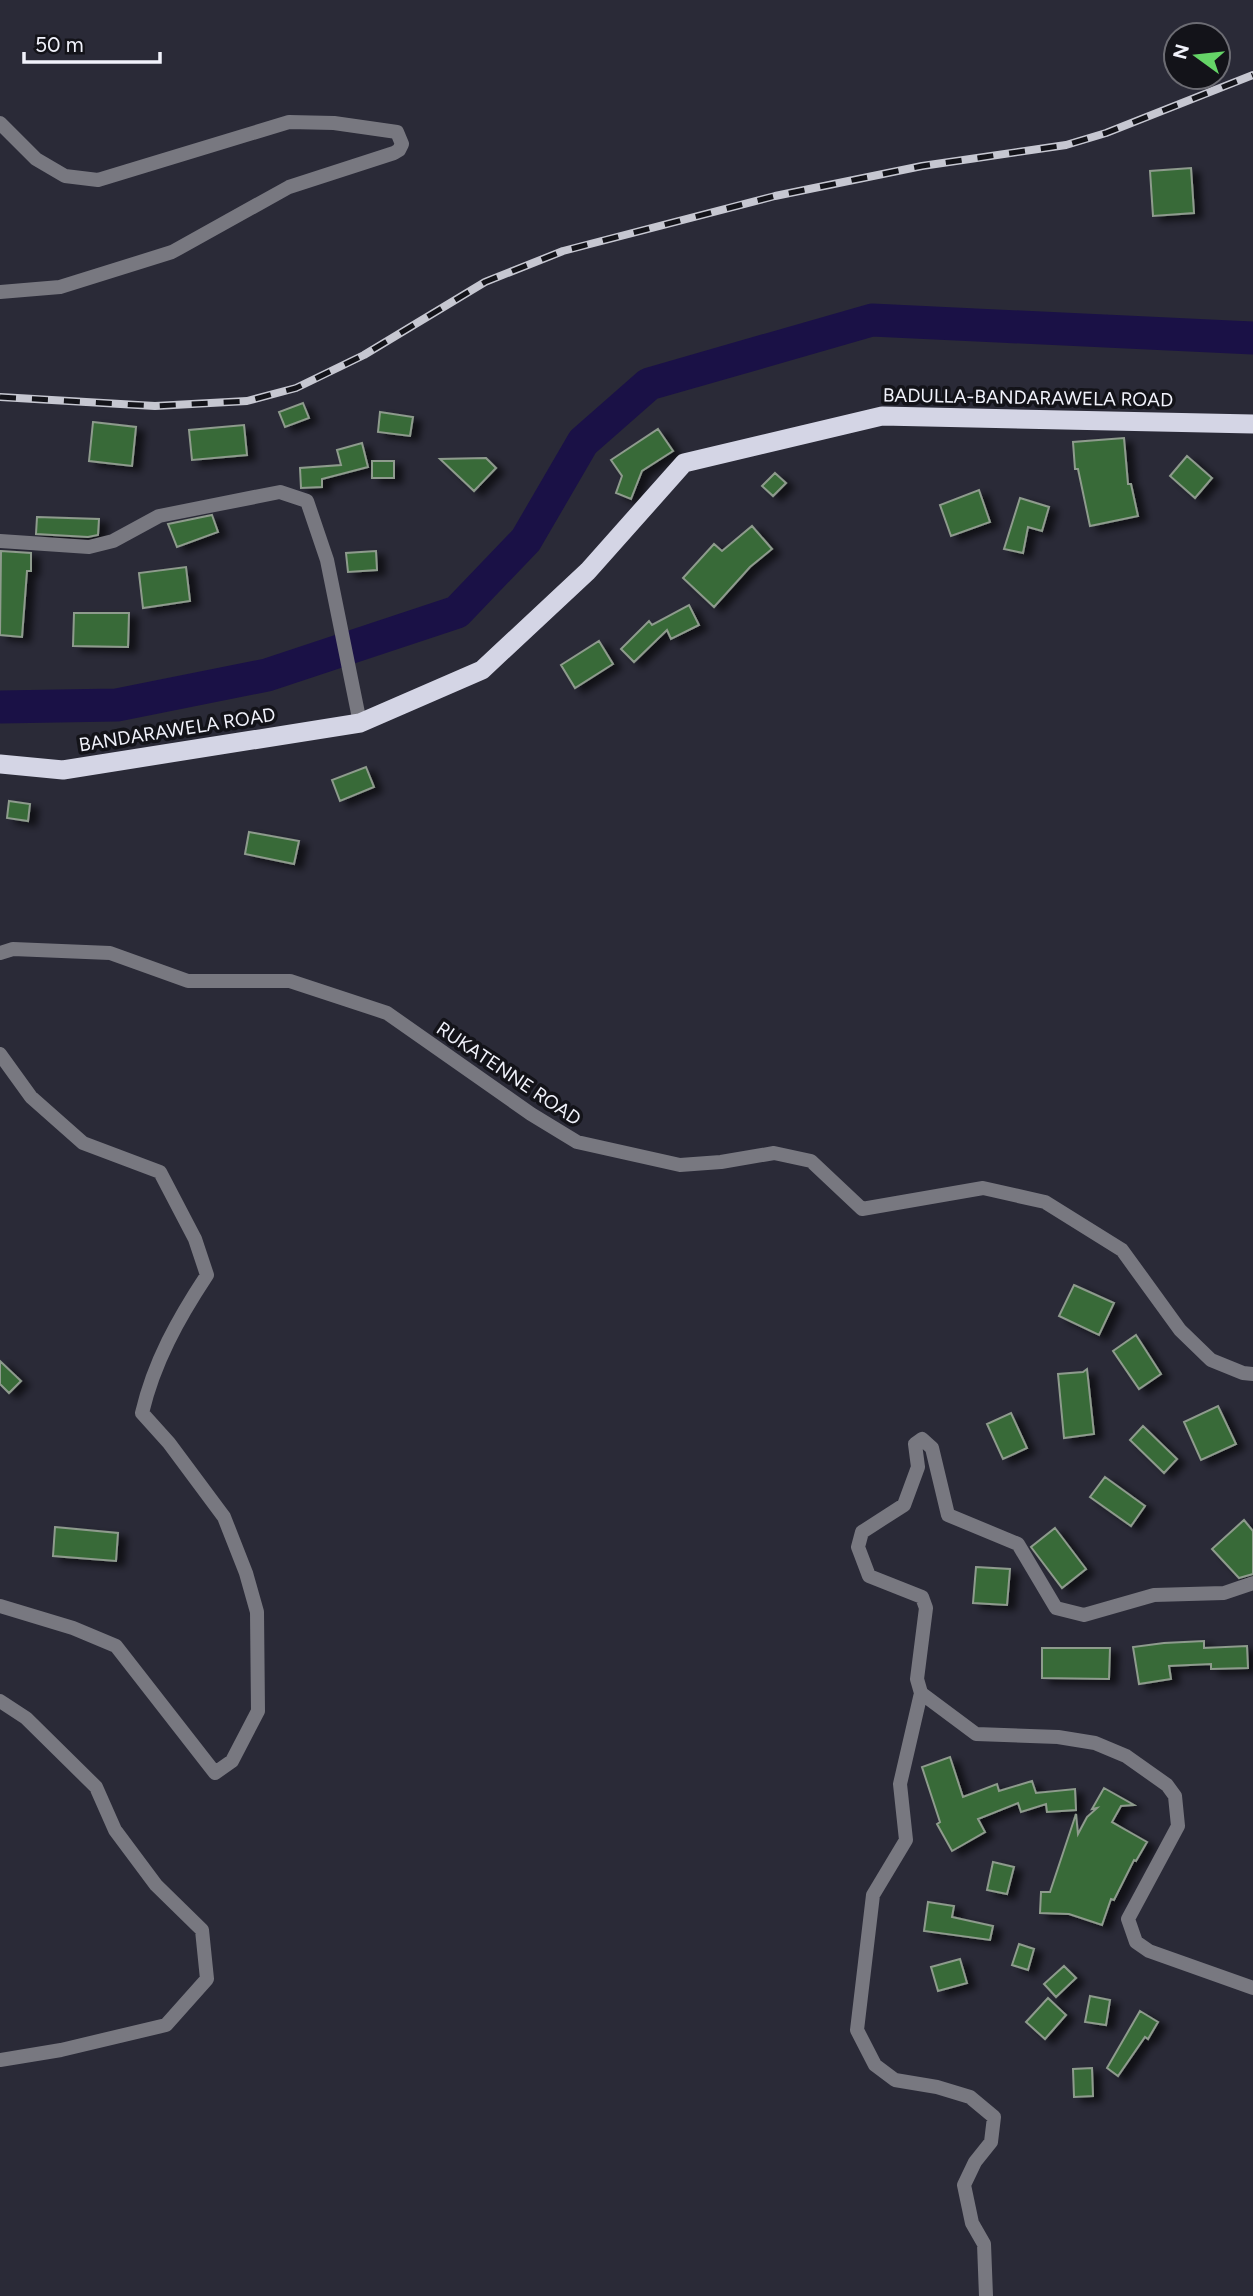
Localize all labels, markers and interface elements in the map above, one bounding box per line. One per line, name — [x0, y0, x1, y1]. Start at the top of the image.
scale bar — [24, 21, 161, 65]
north arrow — [1162, 21, 1232, 91]
text: 50 m — [35, 32, 84, 57]
text: N — [1168, 42, 1194, 62]
street label: BADULLA-BANDARAWELA ROAD — [883, 383, 1173, 412]
street label: BANDARAWELA ROAD — [77, 703, 277, 756]
street label: RUKATENNE ROAD — [432, 1017, 585, 1130]

